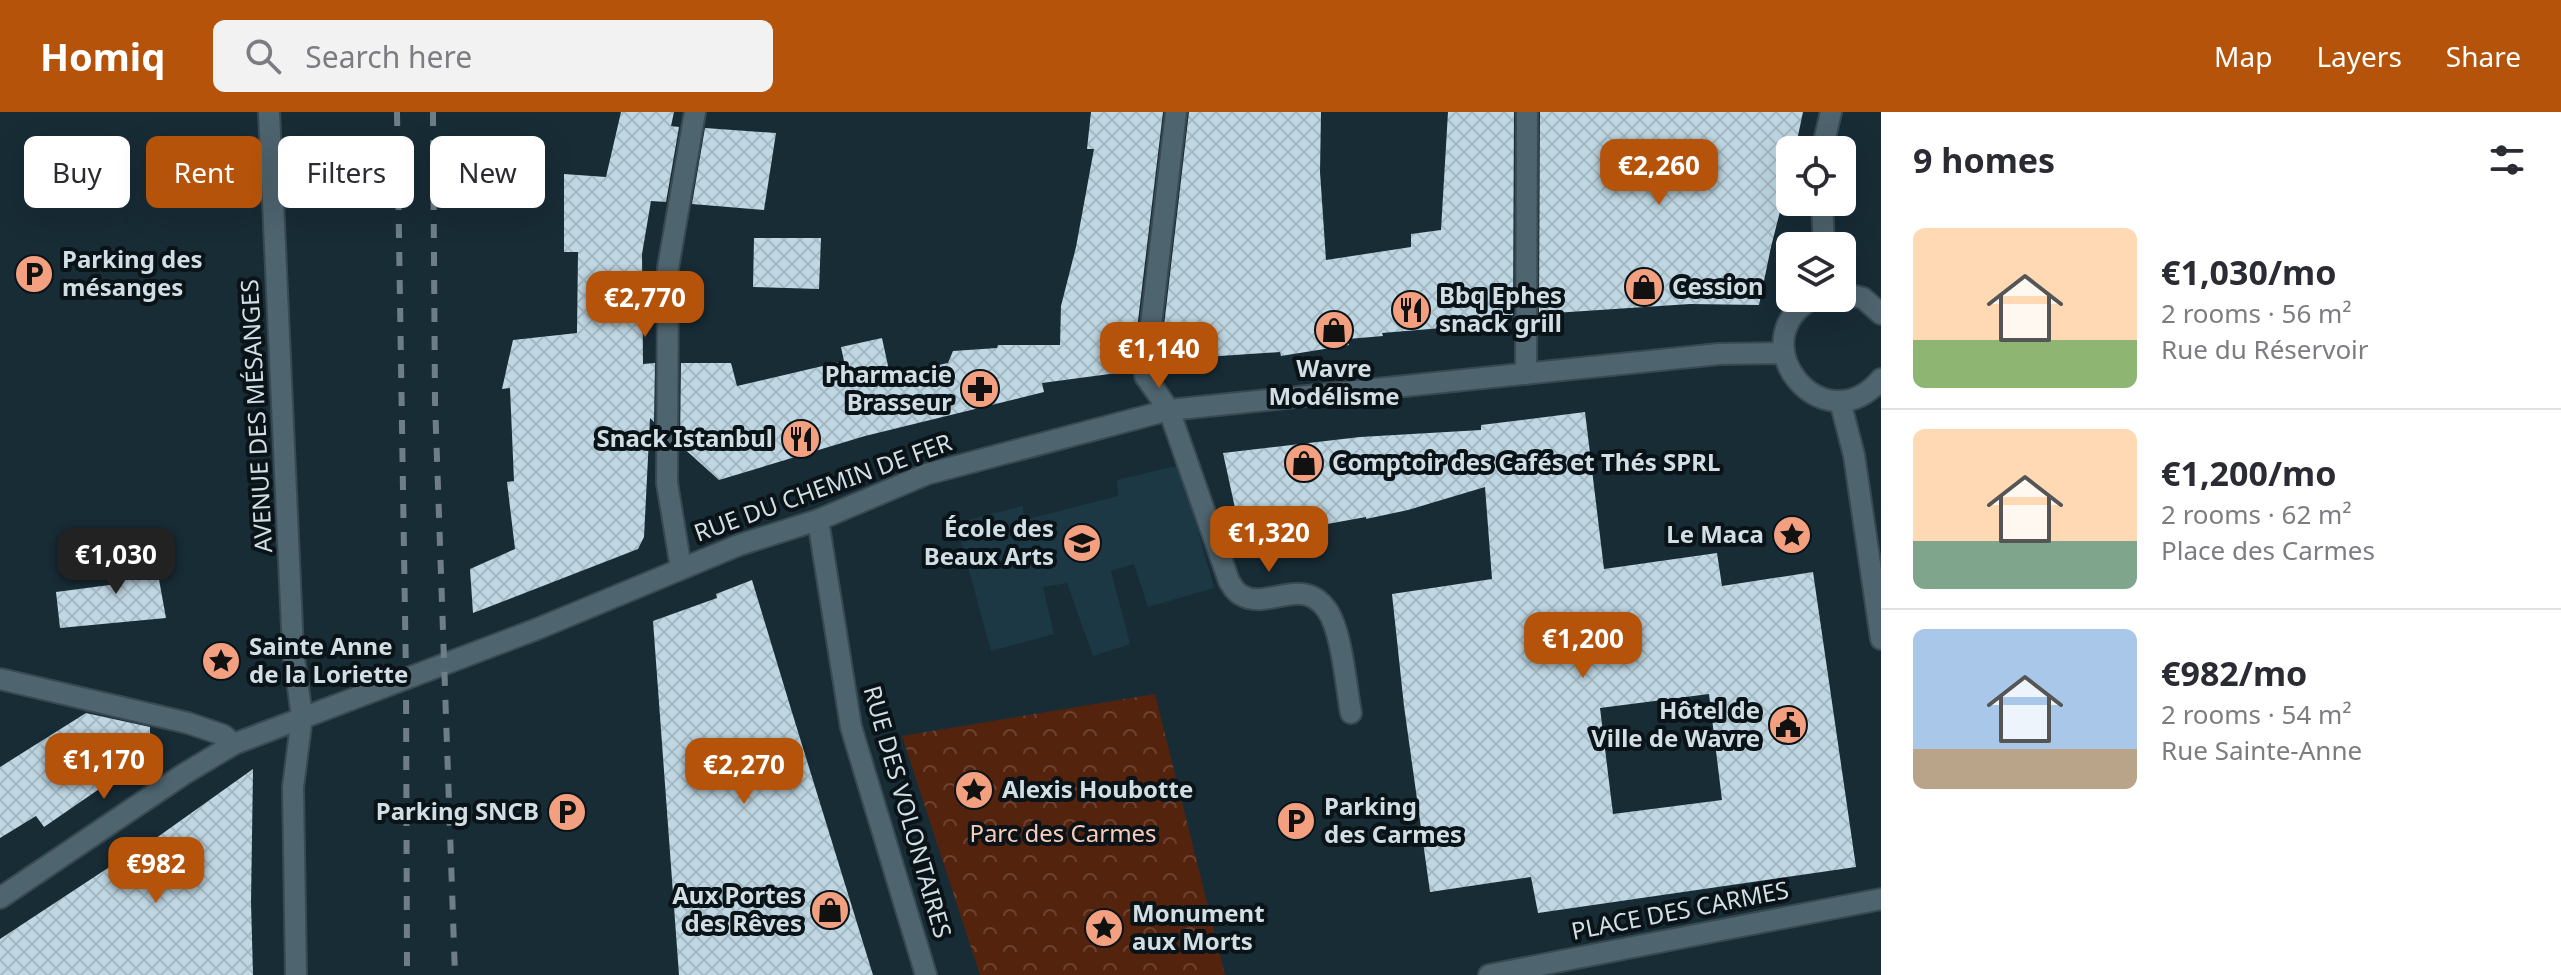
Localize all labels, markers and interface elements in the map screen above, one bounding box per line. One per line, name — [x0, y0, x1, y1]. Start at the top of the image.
search box — [213, 20, 773, 92]
text: Homiq — [40, 30, 165, 82]
icon: search — [241, 34, 285, 78]
text: Search here — [305, 36, 472, 77]
text: Map — [2214, 37, 2272, 75]
text: Layers — [2316, 37, 2402, 75]
text: Share — [2446, 37, 2521, 75]
chip: Buy — [24, 136, 130, 208]
chip: Rent — [146, 136, 262, 208]
chip: Filters — [278, 136, 414, 208]
chip: New — [430, 136, 545, 208]
map controls — [1776, 136, 1856, 312]
button: locate — [1776, 136, 1856, 216]
text: 9 homes — [1913, 137, 2055, 183]
icon: filters — [2485, 138, 2529, 182]
pin: €2,260 — [1594, 139, 1724, 207]
text: €2,260 — [1618, 147, 1700, 183]
button: layers — [1776, 232, 1856, 312]
place label: Parking des mésanges — [62, 242, 203, 303]
text: €1,030/mo — [2161, 249, 2336, 295]
parking icon: Parking des mésanges — [13, 253, 55, 295]
icon: home — [1977, 260, 2073, 356]
shop icon: Cession — [1623, 266, 1665, 308]
place label: Cession — [1672, 269, 1764, 302]
pin: €2,770 — [580, 271, 710, 339]
place label: Bbq Ephes snack grill — [1439, 278, 1562, 339]
street label: AVENUE DES MÉSANGES — [232, 279, 279, 554]
text: €2,770 — [604, 279, 686, 315]
restaurant icon: Bbq Ephes snack grill — [1390, 289, 1432, 331]
text: 2 rooms · 56 m² — [2161, 295, 2351, 331]
shop icon: Wavre Modélisme — [1313, 309, 1355, 351]
pin: €1,140 — [1094, 322, 1224, 390]
text: €1,140 — [1118, 330, 1200, 366]
text: Rue du Réservoir — [2161, 331, 2369, 367]
place label: Wavre Modélisme — [1268, 351, 1400, 412]
place label: Pharmacie Brasseur — [825, 357, 952, 418]
pharmacy icon: Pharmacie Brasseur — [959, 368, 1001, 410]
restaurant icon: Snack Istanbul — [780, 418, 822, 460]
place label: Snack Istanbul — [597, 421, 773, 454]
street label: RUE DU CHEMIN DE FER — [689, 425, 956, 549]
shop icon: Comptoir des Cafés et Thés SPRL — [1283, 442, 1325, 484]
place label: Comptoir des Cafés et Thés SPRL — [1332, 445, 1720, 478]
text: €1,200/mo — [2161, 450, 2336, 496]
icon: home — [1977, 461, 2073, 557]
text: 2 rooms · 62 m² — [2161, 496, 2351, 532]
pin: €1,320 — [1204, 506, 1334, 574]
place label: École des Beaux Arts — [924, 511, 1054, 572]
text: €1,320 — [1228, 514, 1310, 550]
place icon: Le Maca — [1771, 514, 1813, 556]
place label: Le Maca — [1666, 517, 1764, 550]
school or university icon: École des Beaux Arts — [1061, 522, 1103, 564]
pin: €1,030 — [51, 528, 181, 596]
text: Place des Carmes — [2161, 532, 2375, 568]
text: €1,030 — [75, 536, 157, 572]
pin: €1,200 — [1518, 612, 1648, 680]
text: €1,200 — [1542, 620, 1624, 656]
place label: Sainte Anne de la Loriette — [249, 629, 408, 690]
place icon: Sainte Anne de la Loriette — [200, 640, 242, 682]
text: €982/mo — [2161, 650, 2307, 696]
icon: home — [1977, 661, 2073, 757]
street label: RUE DES VOLONTAIRES — [857, 682, 960, 942]
place label: Hôtel de Ville de Wavre — [1591, 693, 1760, 754]
text: 2 rooms · 54 m² — [2161, 696, 2351, 732]
public building icon: Hôtel de Ville de Wavre — [1767, 704, 1809, 746]
text: Rue Sainte-Anne — [2161, 732, 2362, 768]
pin: €1,170 — [39, 733, 169, 801]
pin: €2,270 — [679, 738, 809, 806]
text: €1,170 — [63, 741, 145, 777]
text: €2,270 — [703, 746, 785, 782]
place icon: Alexis Houbotte — [953, 769, 995, 811]
place label: Alexis Houbotte — [1002, 772, 1193, 805]
place label: Parking des Carmes — [1324, 789, 1462, 850]
parking icon: Parking SNCB — [546, 791, 588, 833]
place label: Parking SNCB — [376, 794, 539, 827]
parking icon: Parking des Carmes — [1275, 800, 1317, 842]
park label: Parc des Carmes — [969, 816, 1157, 849]
pin: €982 — [109, 837, 203, 905]
text: €982 — [126, 845, 186, 881]
street label: PLACE DES CARMES — [1568, 872, 1791, 947]
place label: Aux Portes des Rêves — [672, 878, 802, 939]
shop icon: Aux Portes des Rêves — [809, 889, 851, 931]
place label: Monument aux Morts — [1132, 896, 1265, 957]
place icon: Monument aux Morts — [1083, 907, 1125, 949]

